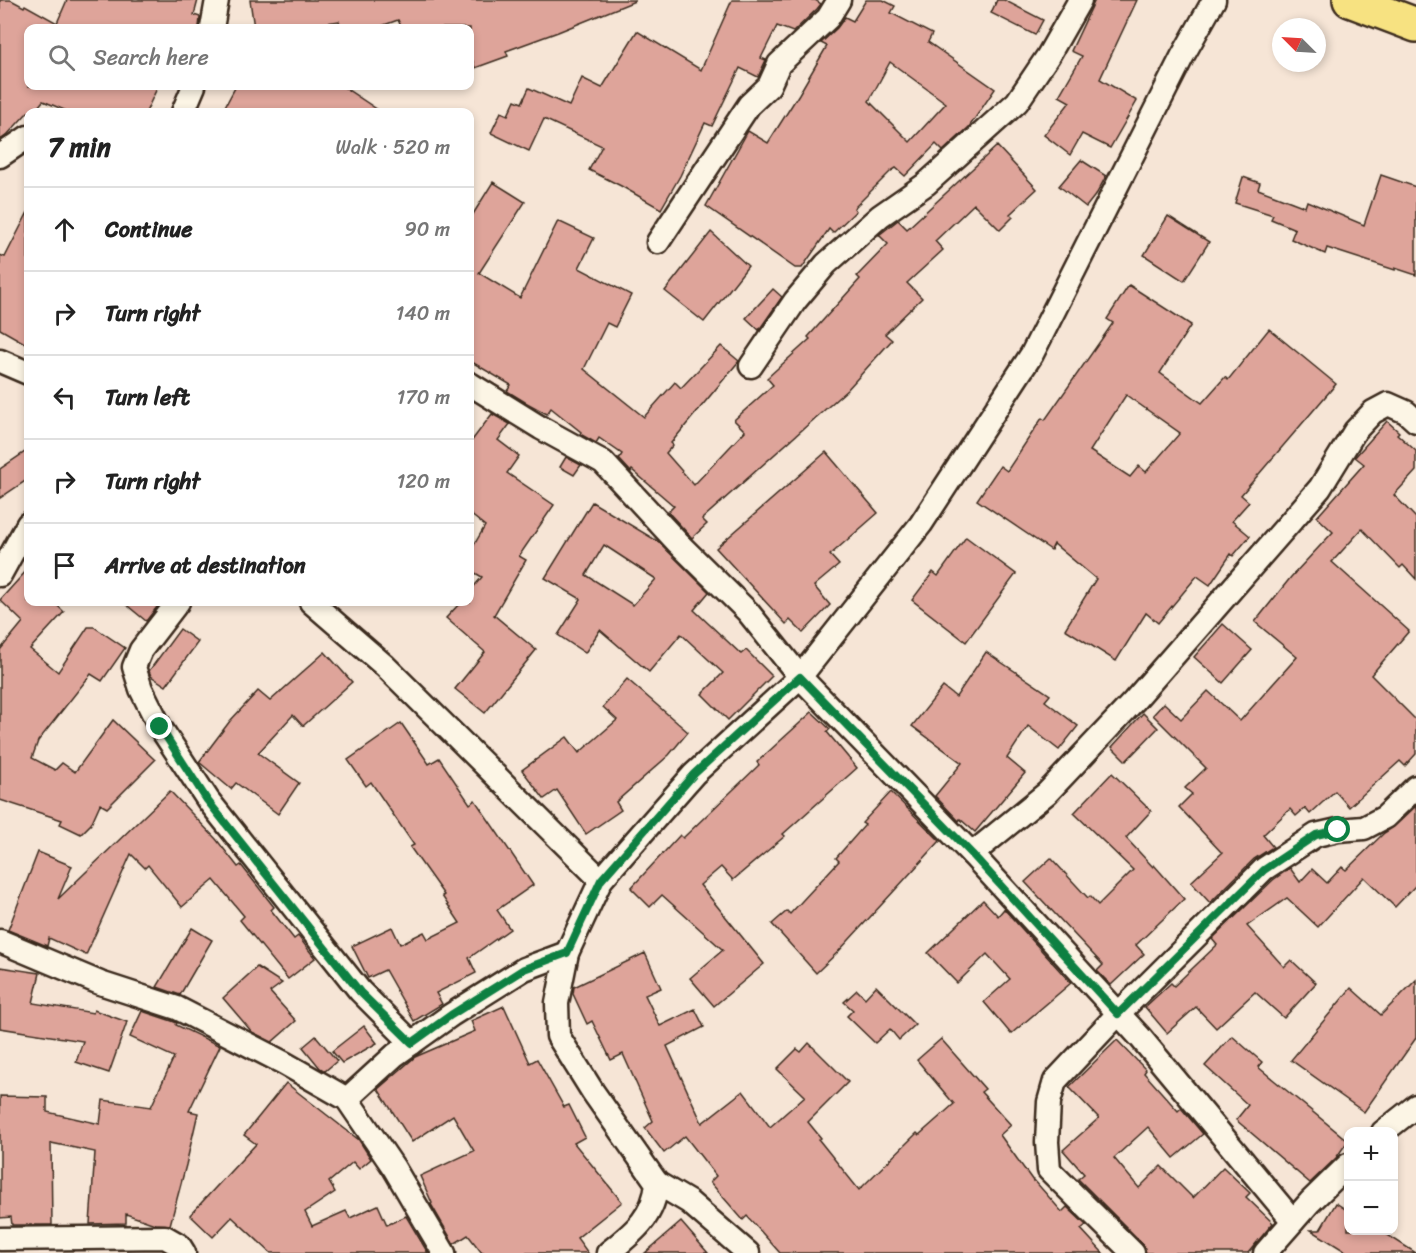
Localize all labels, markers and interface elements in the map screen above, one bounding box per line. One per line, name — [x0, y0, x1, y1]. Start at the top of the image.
north arrow — [1272, 18, 1326, 72]
search box — [24, 24, 474, 90]
text: Search here — [93, 38, 209, 77]
icon: search — [45, 41, 78, 74]
text: 7 min — [48, 124, 111, 170]
text: Walk · 520 m — [336, 130, 450, 165]
text: Continue — [105, 210, 193, 249]
text: 90 m — [405, 212, 450, 247]
icon: ahead — [48, 213, 81, 246]
text: Turn right — [105, 294, 200, 333]
text: 140 m — [396, 296, 450, 331]
icon: right — [48, 297, 81, 330]
text: Turn left — [105, 378, 190, 417]
text: 170 m — [397, 380, 450, 415]
icon: left — [48, 381, 81, 414]
text: Turn right — [105, 462, 200, 501]
text: 120 m — [397, 464, 450, 499]
icon: right — [48, 465, 81, 498]
text: Arrive at destination — [105, 546, 306, 585]
icon: arrive — [48, 549, 81, 582]
route end — [146, 713, 172, 739]
route start — [1324, 816, 1350, 842]
map controls — [1344, 1127, 1398, 1235]
button: + — [1344, 1127, 1398, 1181]
button: − — [1344, 1181, 1398, 1235]

